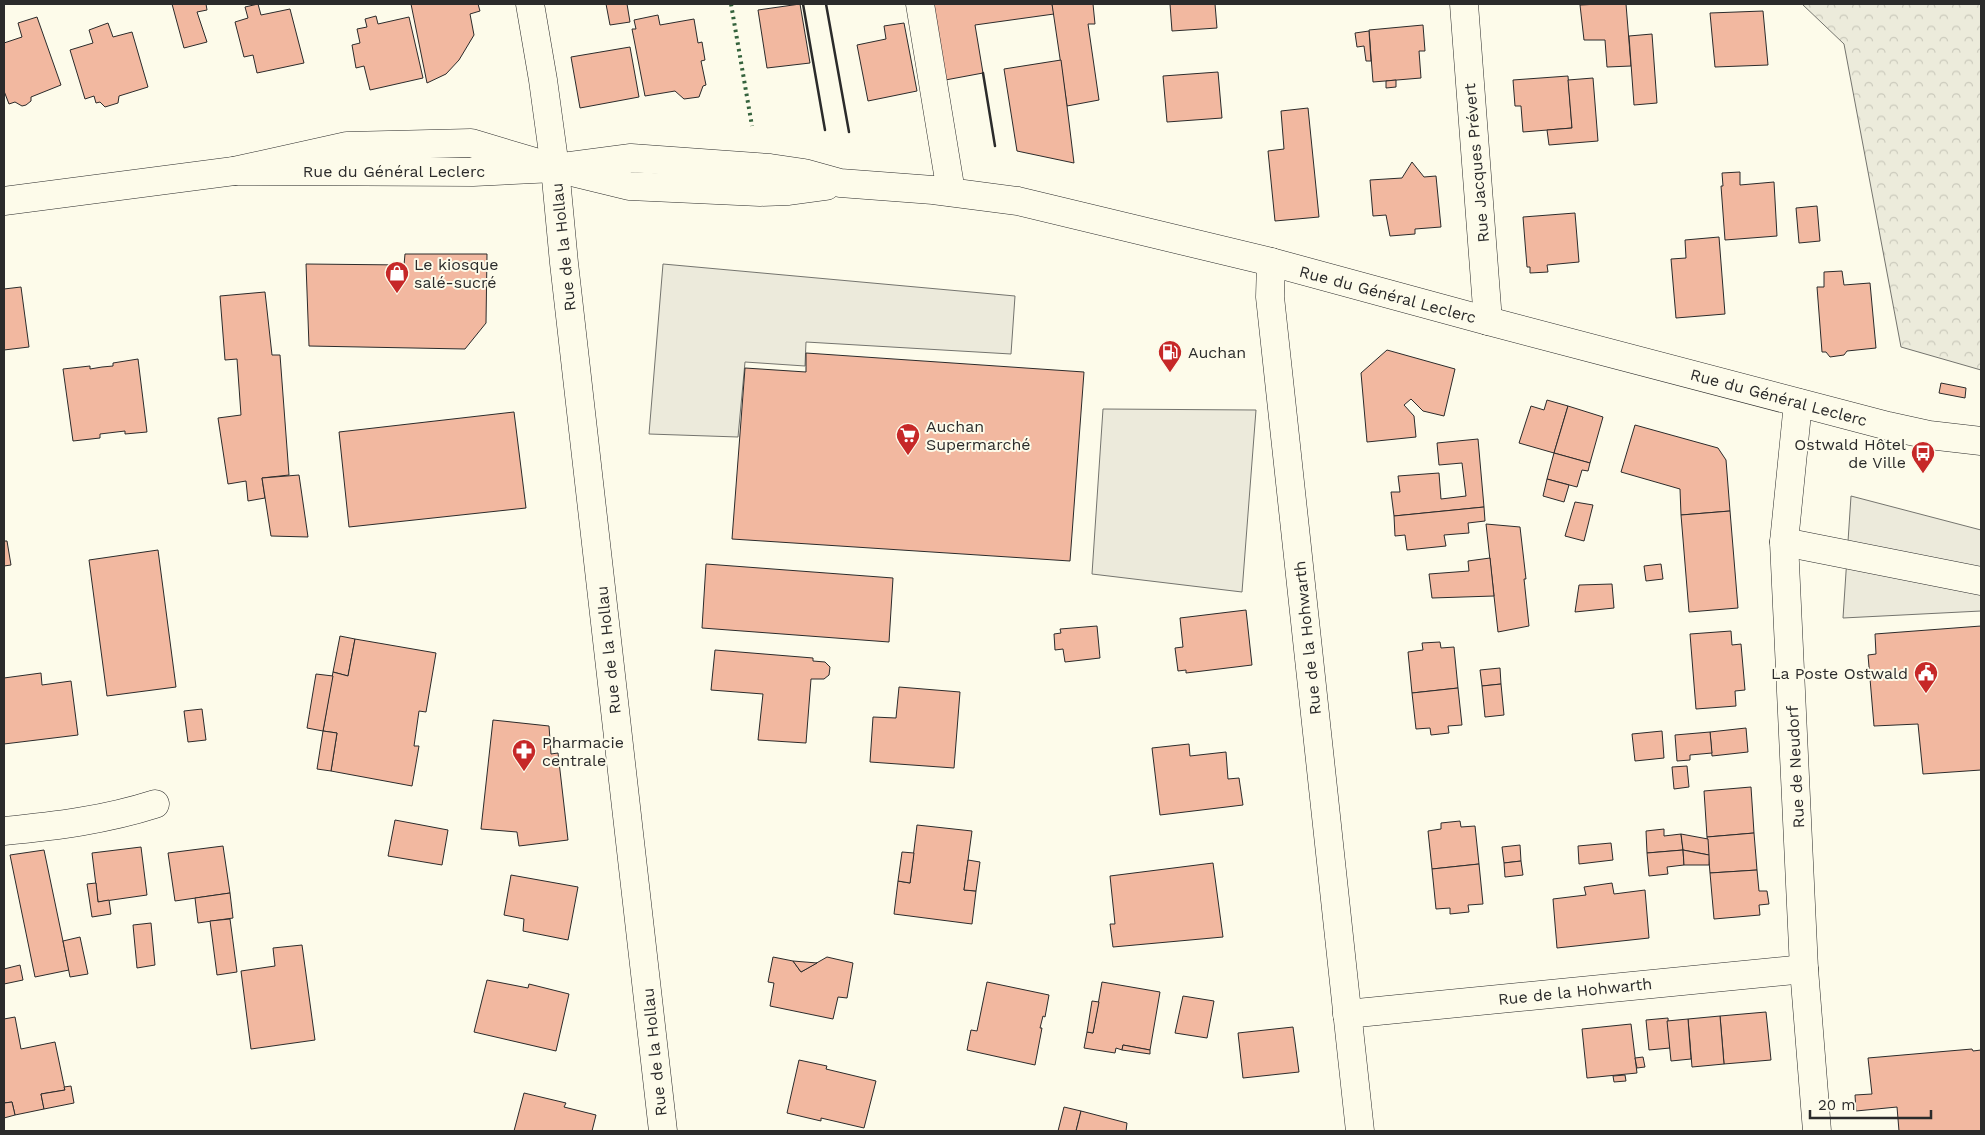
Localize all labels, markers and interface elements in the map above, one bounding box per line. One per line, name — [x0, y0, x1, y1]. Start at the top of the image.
street label: Rue Jacques Prévert — [1460, 82, 1493, 243]
street label: Rue du Général Leclerc — [303, 162, 485, 181]
street label: Rue de la Hollau — [547, 182, 580, 312]
place label: Le kiosque salé-sucré — [414, 255, 499, 292]
shop icon: Le kiosque salé-sucré — [384, 260, 410, 294]
street label: Rue du Général Leclerc — [1297, 262, 1478, 327]
fuel station icon: Auchan — [1157, 339, 1183, 373]
place label: Auchan — [1188, 343, 1246, 362]
street label: Rue du Général Leclerc — [1688, 365, 1869, 430]
place label: Auchan Supermarché — [926, 417, 1031, 454]
supermarket icon: Auchan Supermarché — [895, 422, 921, 456]
place label: Ostwald Hôtel de Ville — [1794, 435, 1906, 472]
bus stop icon: Ostwald Hôtel de Ville — [1910, 440, 1936, 474]
street label: Rue de la Hohwarth — [1290, 560, 1325, 716]
street label: Rue de la Hollau — [592, 585, 625, 715]
public building icon: La Poste Ostwald — [1913, 660, 1939, 694]
place label: La Poste Ostwald — [1771, 664, 1908, 683]
street label: Rue de Neudorf — [1783, 704, 1808, 829]
place label: Pharmacie centrale — [542, 733, 624, 770]
pharmacy icon: Pharmacie centrale — [511, 738, 537, 772]
street label: Rue de la Hohwarth — [1497, 974, 1653, 1009]
street label: Rue de la Hollau — [638, 987, 671, 1117]
scale bar — [1810, 1088, 1931, 1120]
text: 20 m — [1818, 1096, 1856, 1114]

